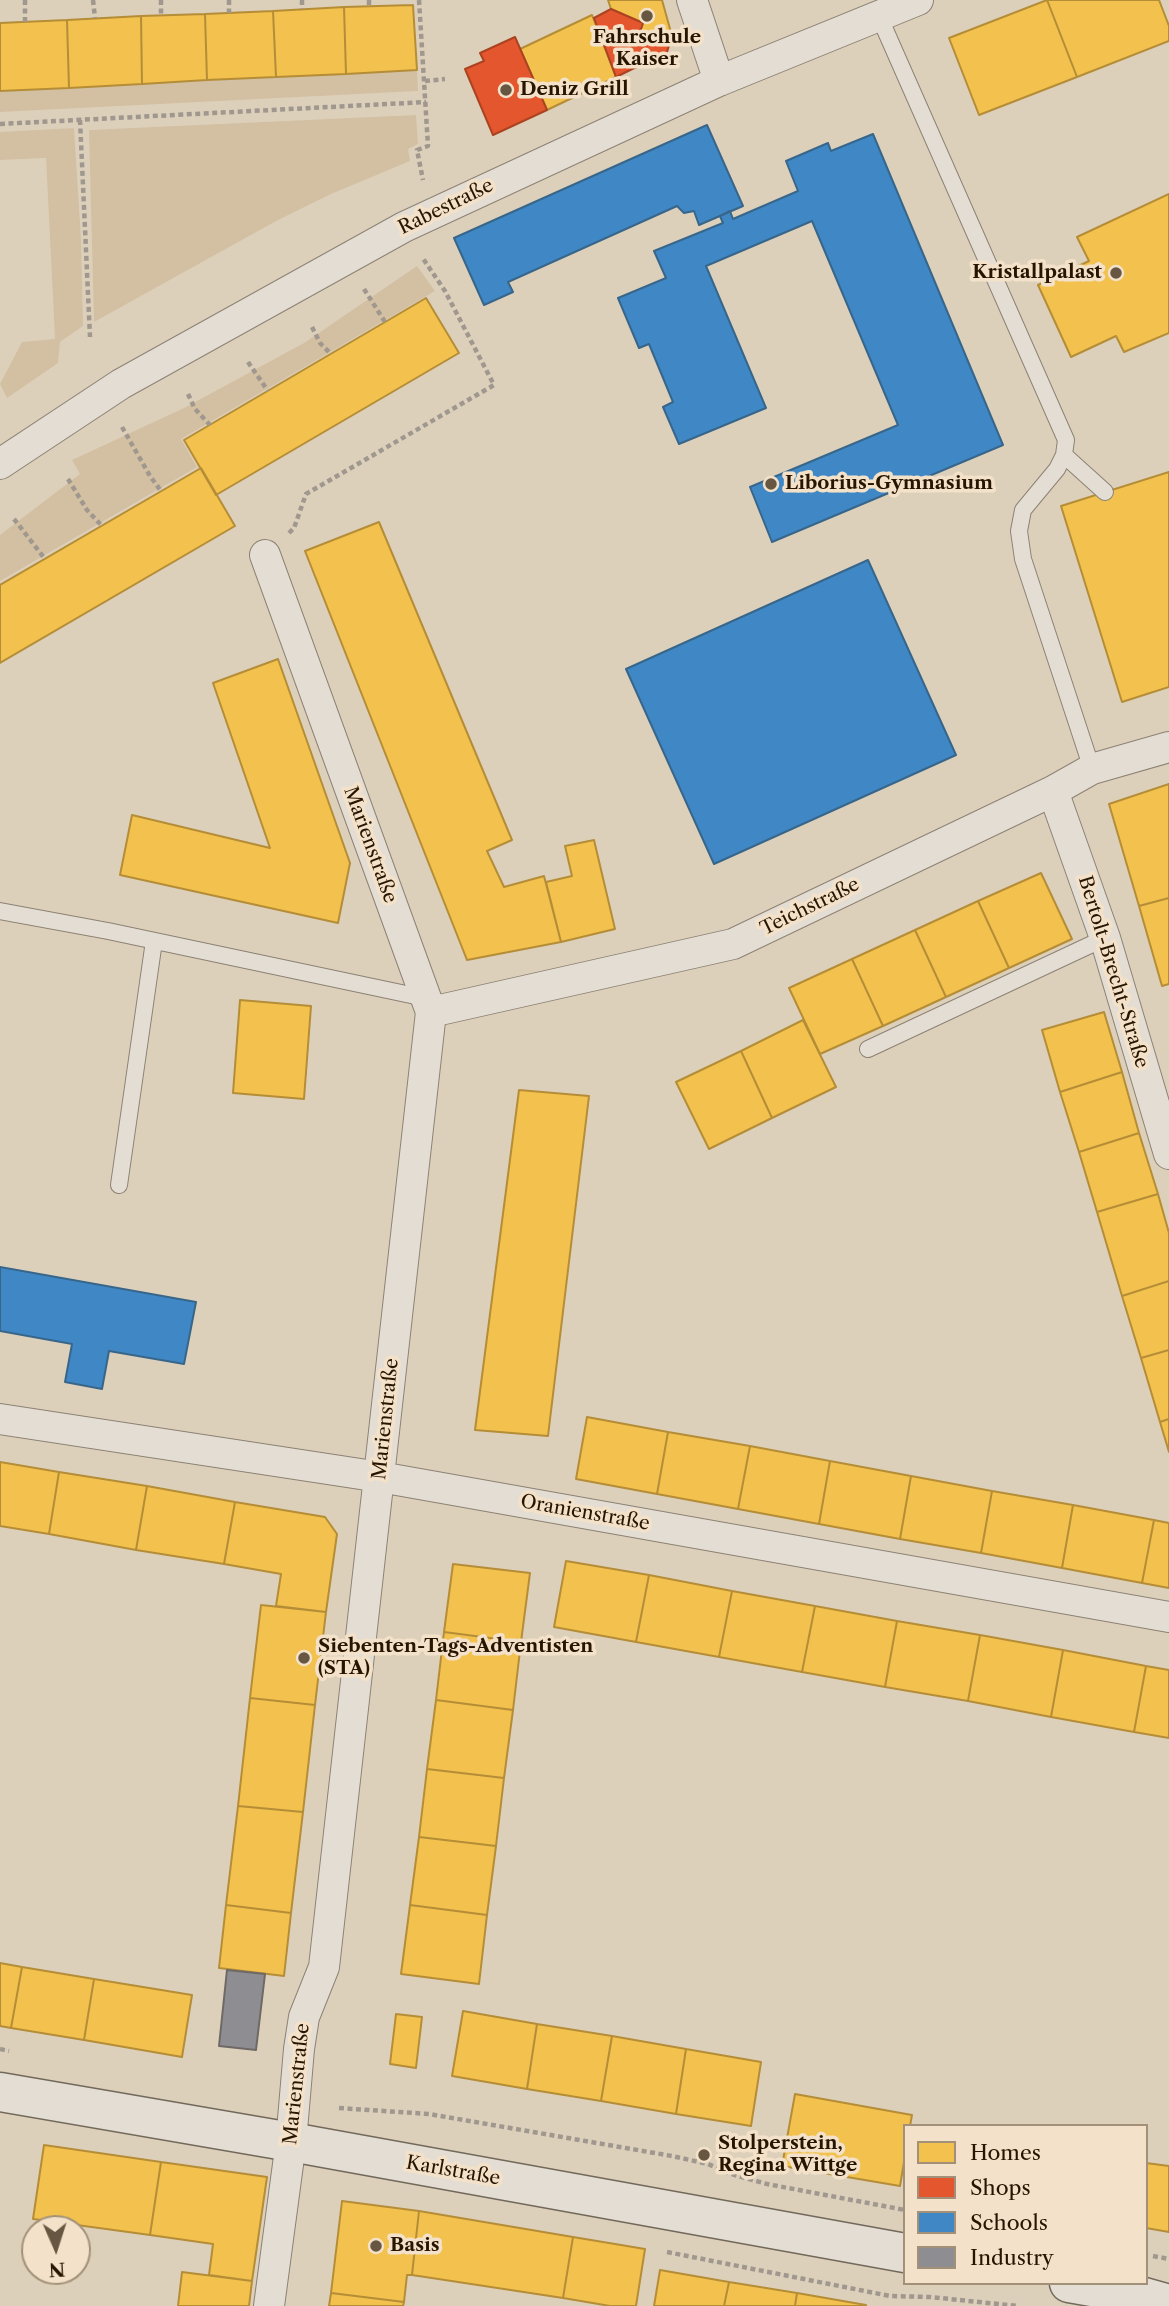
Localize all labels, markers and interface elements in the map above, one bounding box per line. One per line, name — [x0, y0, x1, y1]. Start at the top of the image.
marker: Fahrschule Kaiser — [639, 8, 655, 24]
place label: Fahrschule Kaiser — [593, 27, 701, 71]
place label: Deniz Grill — [520, 79, 629, 101]
marker: Deniz Grill — [498, 82, 514, 98]
street label: Rabestraße — [395, 174, 497, 240]
place label: Kristallpalast — [972, 262, 1102, 284]
marker: Kristallpalast — [1108, 265, 1124, 281]
place label: Liborius-Gymnasium — [785, 473, 993, 495]
marker: Liborius-Gymnasium — [763, 476, 779, 492]
street label: Marienstraße — [338, 784, 402, 906]
street label: Teichstraße — [757, 873, 863, 941]
street label: Bertolt-Brecht-Straße — [1073, 873, 1153, 1071]
street label: Marienstraße — [368, 1357, 404, 1481]
street label: Oranienstraße — [519, 1490, 651, 1536]
place label: Siebenten-Tags-Adventisten (STA) — [318, 1636, 593, 1680]
marker: Siebenten-Tags-Adventisten (STA) — [296, 1650, 312, 1666]
street label: Marienstraße — [279, 2022, 315, 2146]
legend — [903, 2124, 1148, 2285]
place label: Stolperstein, Regina Wittge — [718, 2133, 857, 2177]
text: Homes — [970, 2140, 1041, 2165]
marker: Stolperstein, Regina Wittge — [696, 2147, 712, 2163]
street label: Karlstraße — [404, 2152, 502, 2190]
text: Shops — [970, 2175, 1031, 2200]
text: Schools — [970, 2210, 1048, 2235]
north arrow — [21, 2215, 91, 2285]
place label: Basis — [390, 2235, 440, 2257]
marker: Basis — [368, 2238, 384, 2254]
text: Industry — [970, 2245, 1054, 2270]
text: N — [48, 2258, 66, 2281]

